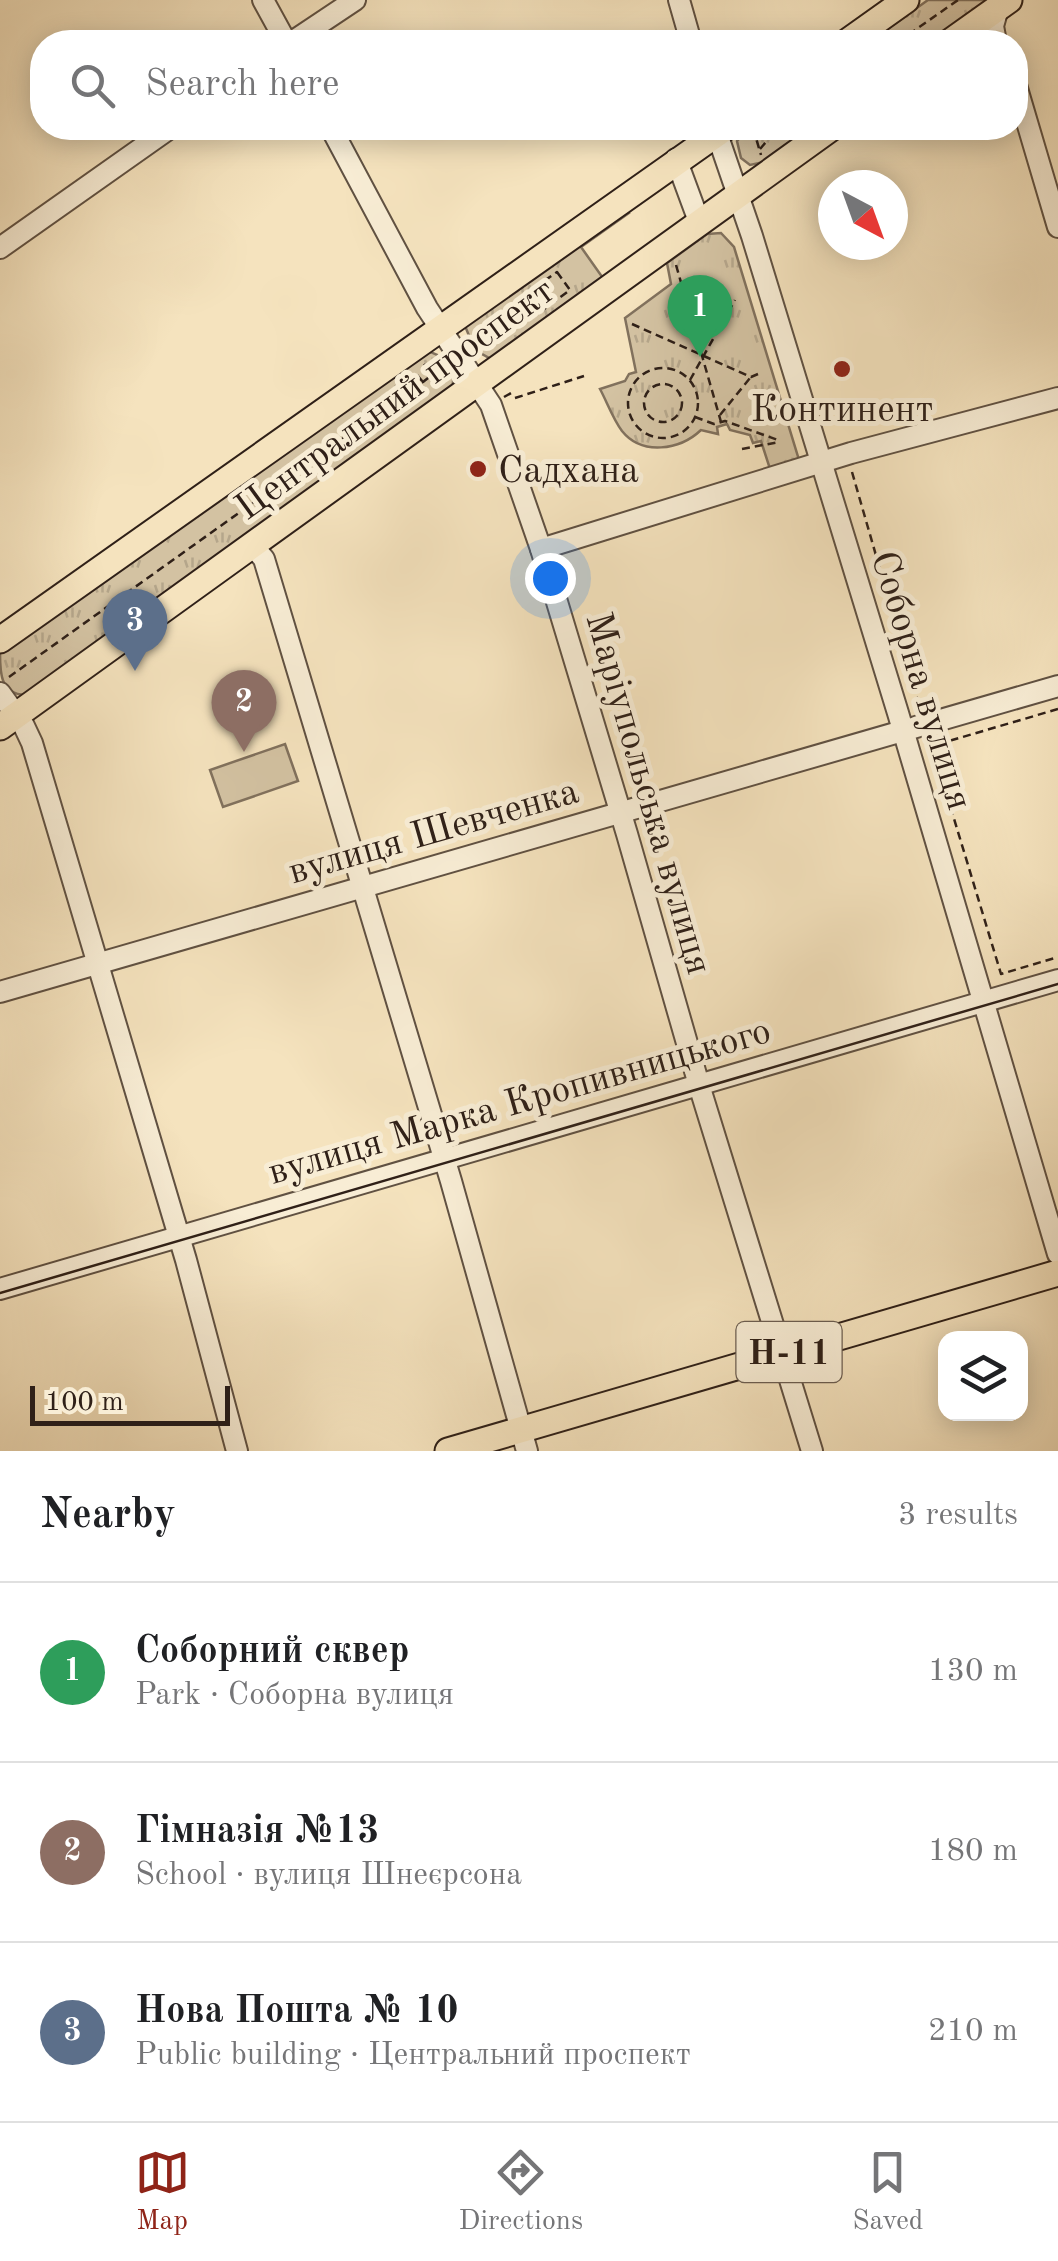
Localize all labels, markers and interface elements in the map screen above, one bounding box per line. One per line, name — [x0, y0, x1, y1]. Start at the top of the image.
search box — [30, 30, 1028, 140]
icon: search — [65, 58, 120, 113]
text: Search here — [145, 66, 340, 104]
north arrow — [818, 170, 908, 260]
street label: Центральний проспект — [229, 272, 562, 529]
pin: 1 — [668, 274, 732, 357]
marker: Континент — [831, 358, 853, 380]
place label: Континент — [751, 392, 933, 430]
place label: Садхана — [498, 453, 639, 491]
marker: Садхана — [467, 458, 489, 480]
street label: Соборна вулиця — [863, 547, 978, 815]
your location — [525, 553, 576, 604]
pin: 3 — [102, 588, 168, 671]
street label: Маріупольська вулиця — [577, 609, 717, 979]
pin: 2 — [212, 670, 276, 752]
street label: вулиця Шевченка — [284, 773, 583, 892]
street label: вулиця Марка Кропивницького — [264, 1013, 775, 1193]
road number: Н-11 — [736, 1322, 842, 1382]
map controls — [938, 1331, 1028, 1421]
button: layers — [938, 1331, 1028, 1421]
scale bar — [30, 1381, 230, 1426]
text: 100 m — [45, 1389, 124, 1417]
text: Nearby — [40, 1495, 176, 1537]
text: 3 results — [898, 1500, 1018, 1532]
text: Соборний сквер — [135, 1633, 409, 1671]
text: 1 — [63, 1656, 82, 1688]
text: 130 m — [928, 1656, 1018, 1688]
text: Park · Соборна вулиця — [135, 1680, 454, 1712]
text: Гімназія №13 — [135, 1813, 379, 1851]
text: 2 — [63, 1836, 82, 1868]
text: 180 m — [928, 1836, 1018, 1868]
text: School · вулиця Шнеєрсона — [135, 1860, 522, 1892]
text: Нова Пошта № 10 — [135, 1993, 458, 2031]
text: 3 — [63, 2016, 82, 2048]
text: 210 m — [928, 2016, 1018, 2048]
text: Public building · Центральний проспект — [135, 2040, 691, 2072]
tab: Map — [135, 2145, 190, 2240]
tab: Directions — [459, 2145, 583, 2240]
tab: Saved — [852, 2145, 923, 2240]

